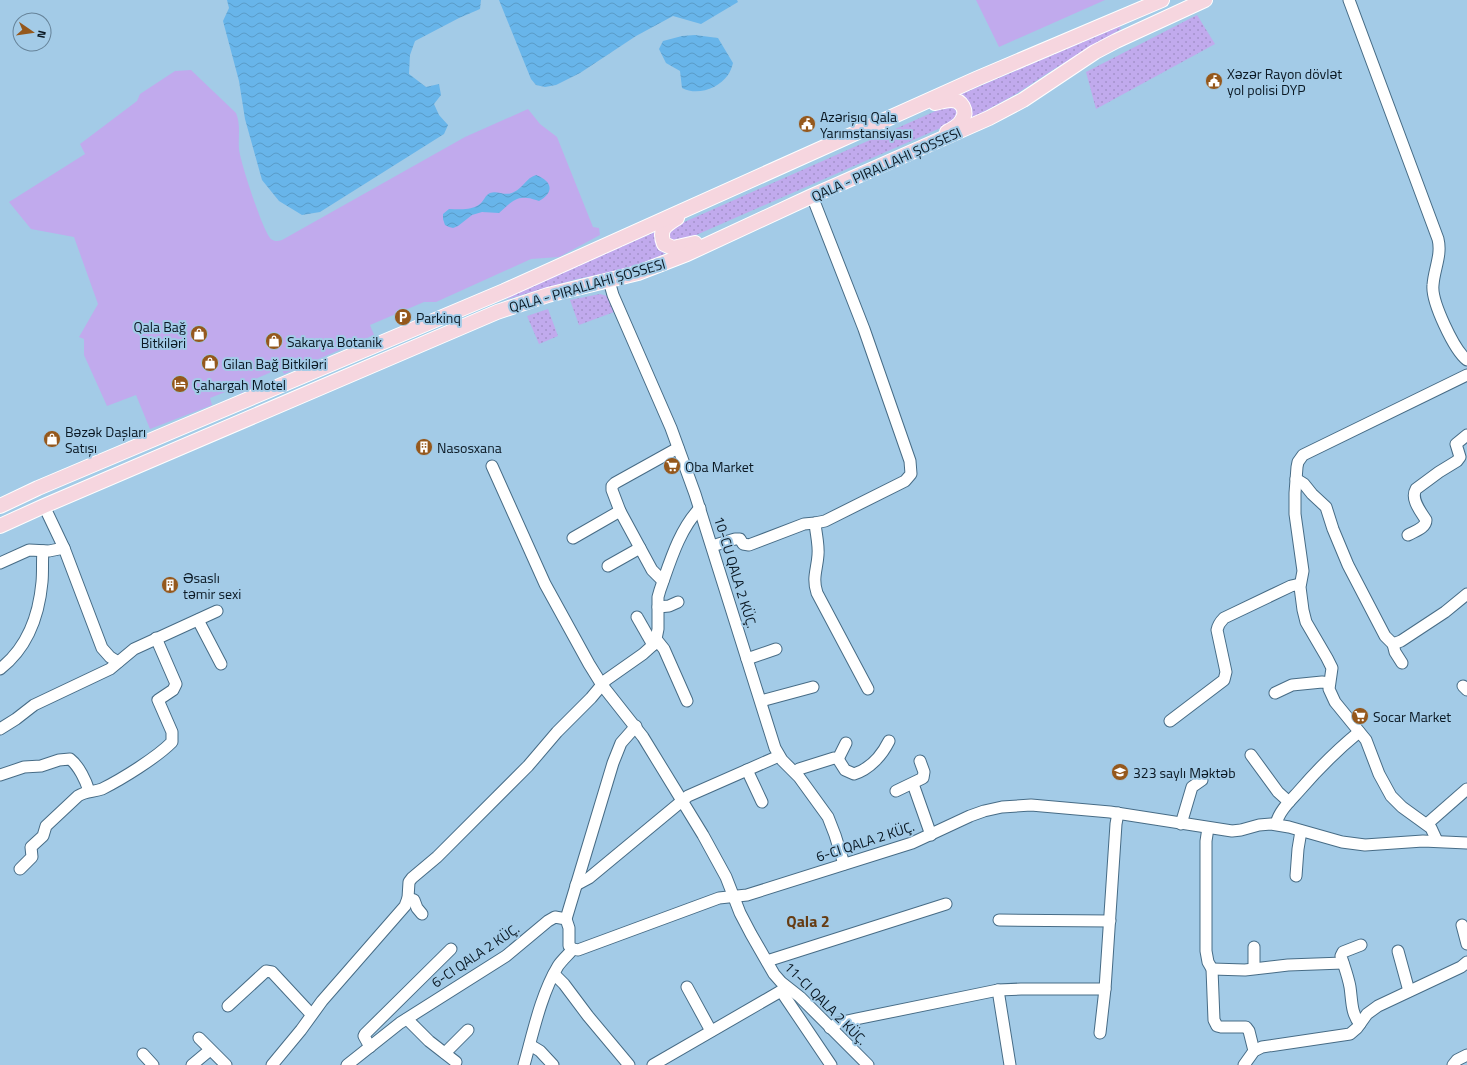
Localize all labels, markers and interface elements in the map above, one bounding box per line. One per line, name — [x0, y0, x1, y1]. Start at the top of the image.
north arrow — [12, 12, 52, 52]
text: N — [33, 29, 50, 40]
place label: Xəzər Rayon dövlət yol polisi DYP — [1227, 63, 1342, 100]
public building icon: Xəzər Rayon dövlət yol polisi DYP — [1204, 71, 1224, 91]
place label: Azərişıq Qala Yarımstansiyası — [820, 106, 912, 143]
public building icon: Azərişıq Qala Yarımstansiyası — [797, 114, 817, 134]
street label: QALA - PIRALLAHI ŞOSSESI — [808, 121, 964, 207]
street label: QALA - PIRALLAHI ŞOSSESI — [506, 253, 668, 317]
parking icon: Parkinq — [393, 307, 413, 327]
place label: Parkinq — [416, 307, 461, 328]
place label: Qala Bağ Bitkiləri — [134, 316, 186, 353]
shop icon: Qala Bağ Bitkiləri — [189, 324, 209, 344]
shop icon: Sakarya Botanik — [264, 331, 284, 351]
place label: Sakarya Botanik — [287, 331, 382, 352]
shop icon: Gilan Bağ Bitkiləri — [200, 353, 220, 373]
place label: Gilan Bağ Bitkiləri — [223, 353, 327, 374]
hotel icon: Çahargah Motel — [170, 374, 190, 394]
place label: Çahargah Motel — [193, 374, 286, 395]
place label: Bəzək Daşları Satışı — [65, 421, 146, 458]
shop icon: Bəzək Daşları Satışı — [42, 429, 62, 449]
building icon: Nasosxana — [414, 437, 434, 457]
place label: Nasosxana — [437, 437, 502, 458]
supermarket icon: Oba Market — [662, 456, 682, 476]
place label: Oba Market — [685, 456, 754, 477]
street label: 10-CU QALA 2 KÜÇ. — [709, 514, 763, 630]
place label: Əsaslı təmir sexi — [183, 567, 241, 604]
building icon: Əsaslı təmir sexi — [160, 575, 180, 595]
supermarket icon: Socar Market — [1350, 706, 1370, 726]
place label: Socar Market — [1373, 706, 1451, 727]
school or university icon: 323 saylı Məktəb — [1110, 762, 1130, 782]
place label: 323 saylı Məktəb — [1133, 762, 1236, 783]
street label: 6-CI QALA 2 KÜÇ. — [813, 815, 917, 867]
district label: Qala 2 — [786, 909, 830, 933]
street label: 6-CI QALA 2 KÜÇ. — [427, 918, 523, 992]
street label: 11-CI QALA 2 KÜÇ. — [780, 957, 872, 1049]

